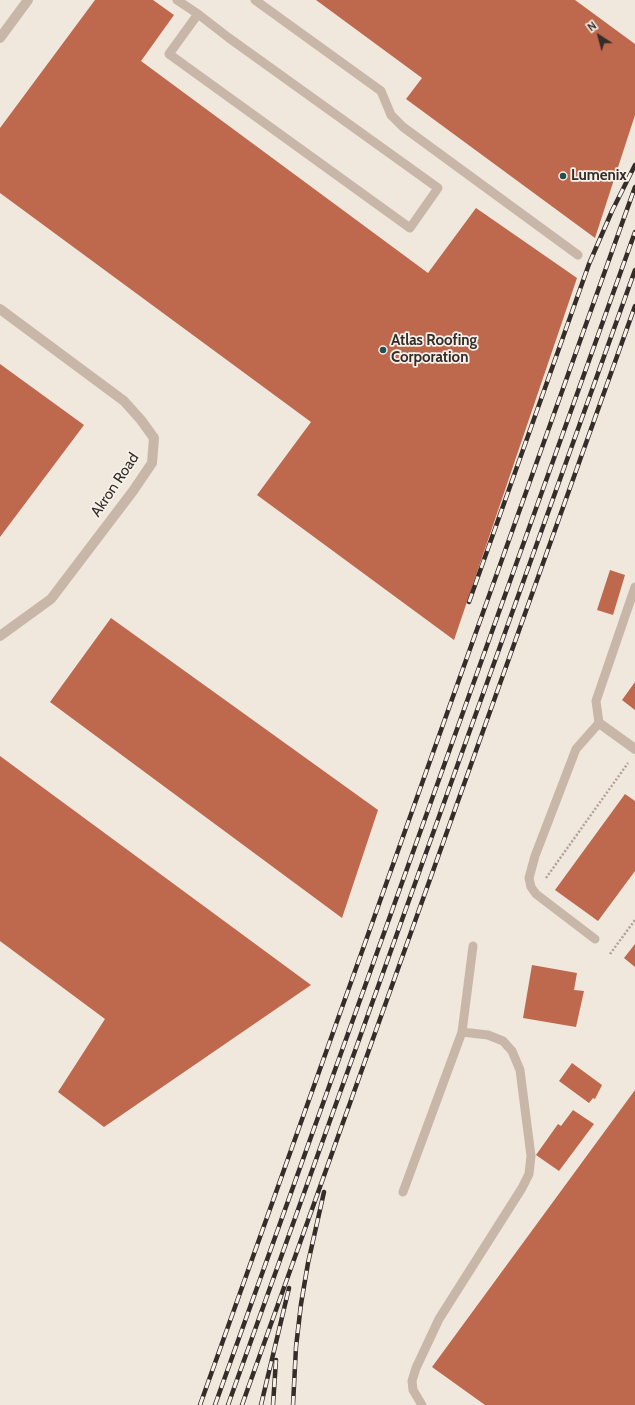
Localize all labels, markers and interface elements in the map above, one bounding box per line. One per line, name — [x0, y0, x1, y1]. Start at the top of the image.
north arrow — [579, 16, 619, 56]
text: N — [585, 18, 599, 34]
place label: Lumenix — [571, 167, 627, 185]
marker: Lumenix — [558, 171, 568, 181]
place label: Atlas Roofing Corporation — [391, 332, 477, 367]
marker: Atlas Roofing Corporation — [378, 345, 388, 355]
street label: Akron Road — [87, 450, 143, 520]

